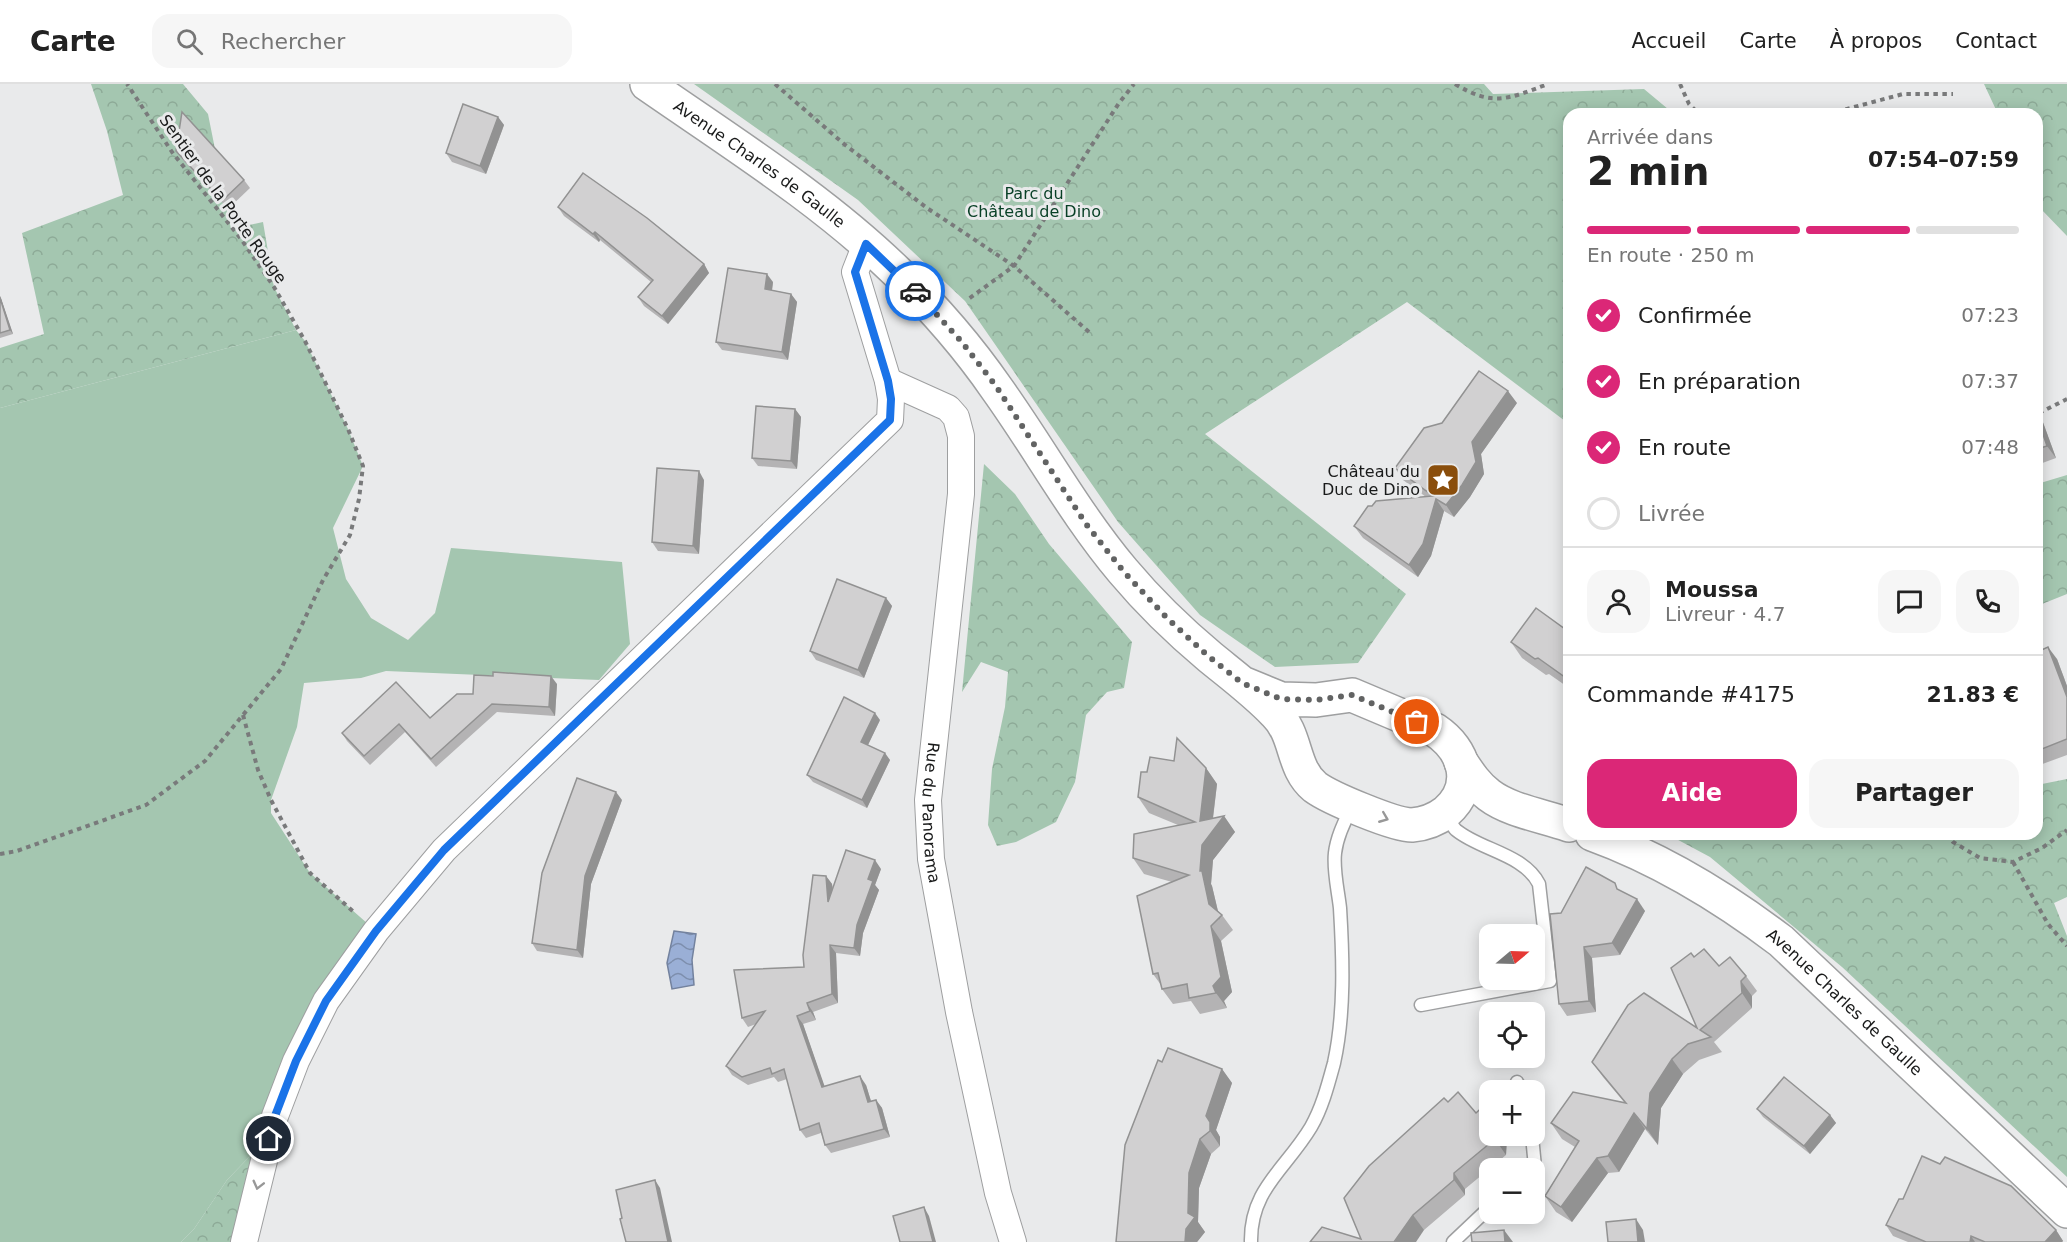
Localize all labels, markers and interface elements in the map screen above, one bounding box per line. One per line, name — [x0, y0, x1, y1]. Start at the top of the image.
search box — [152, 14, 572, 68]
text: Carte — [30, 25, 116, 58]
icon: search — [173, 25, 206, 58]
text: Rechercher — [221, 29, 345, 54]
text: Accueil — [1631, 29, 1706, 53]
text: Carte — [1739, 29, 1797, 53]
text: À propos — [1830, 29, 1922, 53]
text: Contact — [1955, 29, 2037, 53]
street label: Avenue Charles de Gaulle — [670, 96, 849, 232]
street label: Sentier de la Porte Rouge — [155, 111, 291, 287]
text: Arrivée dans — [1587, 125, 1713, 149]
text: 07:54–07:59 — [1868, 147, 2019, 172]
text: 2 min — [1587, 149, 1709, 194]
park label: Parc du Château de Dino — [967, 184, 1101, 221]
text: En route · 250 m — [1587, 243, 1755, 267]
courier — [885, 261, 945, 321]
icon: car — [899, 275, 932, 308]
icon: check — [1587, 299, 1620, 332]
text: Confirmée — [1638, 303, 1752, 328]
text: 07:23 — [1961, 303, 2019, 327]
icon: check — [1587, 365, 1620, 398]
text: En préparation — [1638, 369, 1801, 394]
text: 07:37 — [1961, 369, 2019, 393]
icon: check — [1587, 431, 1620, 464]
text: En route — [1638, 435, 1731, 460]
text: 07:48 — [1961, 435, 2019, 459]
place label: Château du Duc de Dino — [1322, 462, 1420, 499]
place icon: Château du Duc de Dino — [1425, 462, 1461, 498]
text: Livrée — [1638, 501, 1705, 526]
button: person — [1587, 570, 1650, 633]
button: chat — [1878, 570, 1941, 633]
button: phone — [1956, 570, 2019, 633]
text: Moussa — [1665, 577, 1759, 602]
text: Livreur · 4.7 — [1665, 602, 1785, 626]
text: Commande #4175 — [1587, 682, 1795, 707]
text: 21.83 € — [1926, 682, 2019, 707]
pin — [1391, 696, 1442, 747]
icon: bag — [1400, 705, 1433, 738]
street label: Rue du Panorama — [918, 741, 945, 885]
button: Aide — [1587, 759, 1797, 828]
button: Partager — [1809, 759, 2019, 828]
one-way arrow — [1378, 810, 1389, 823]
north arrow — [1479, 924, 1545, 990]
map controls — [1479, 924, 1545, 1224]
street label: Avenue Charles de Gaulle — [1763, 924, 1926, 1079]
button: locate — [1479, 1002, 1545, 1068]
button: + — [1479, 1080, 1545, 1146]
pin — [243, 1113, 294, 1164]
icon: home — [252, 1122, 285, 1155]
button: − — [1479, 1158, 1545, 1224]
one-way arrow — [253, 1180, 266, 1190]

